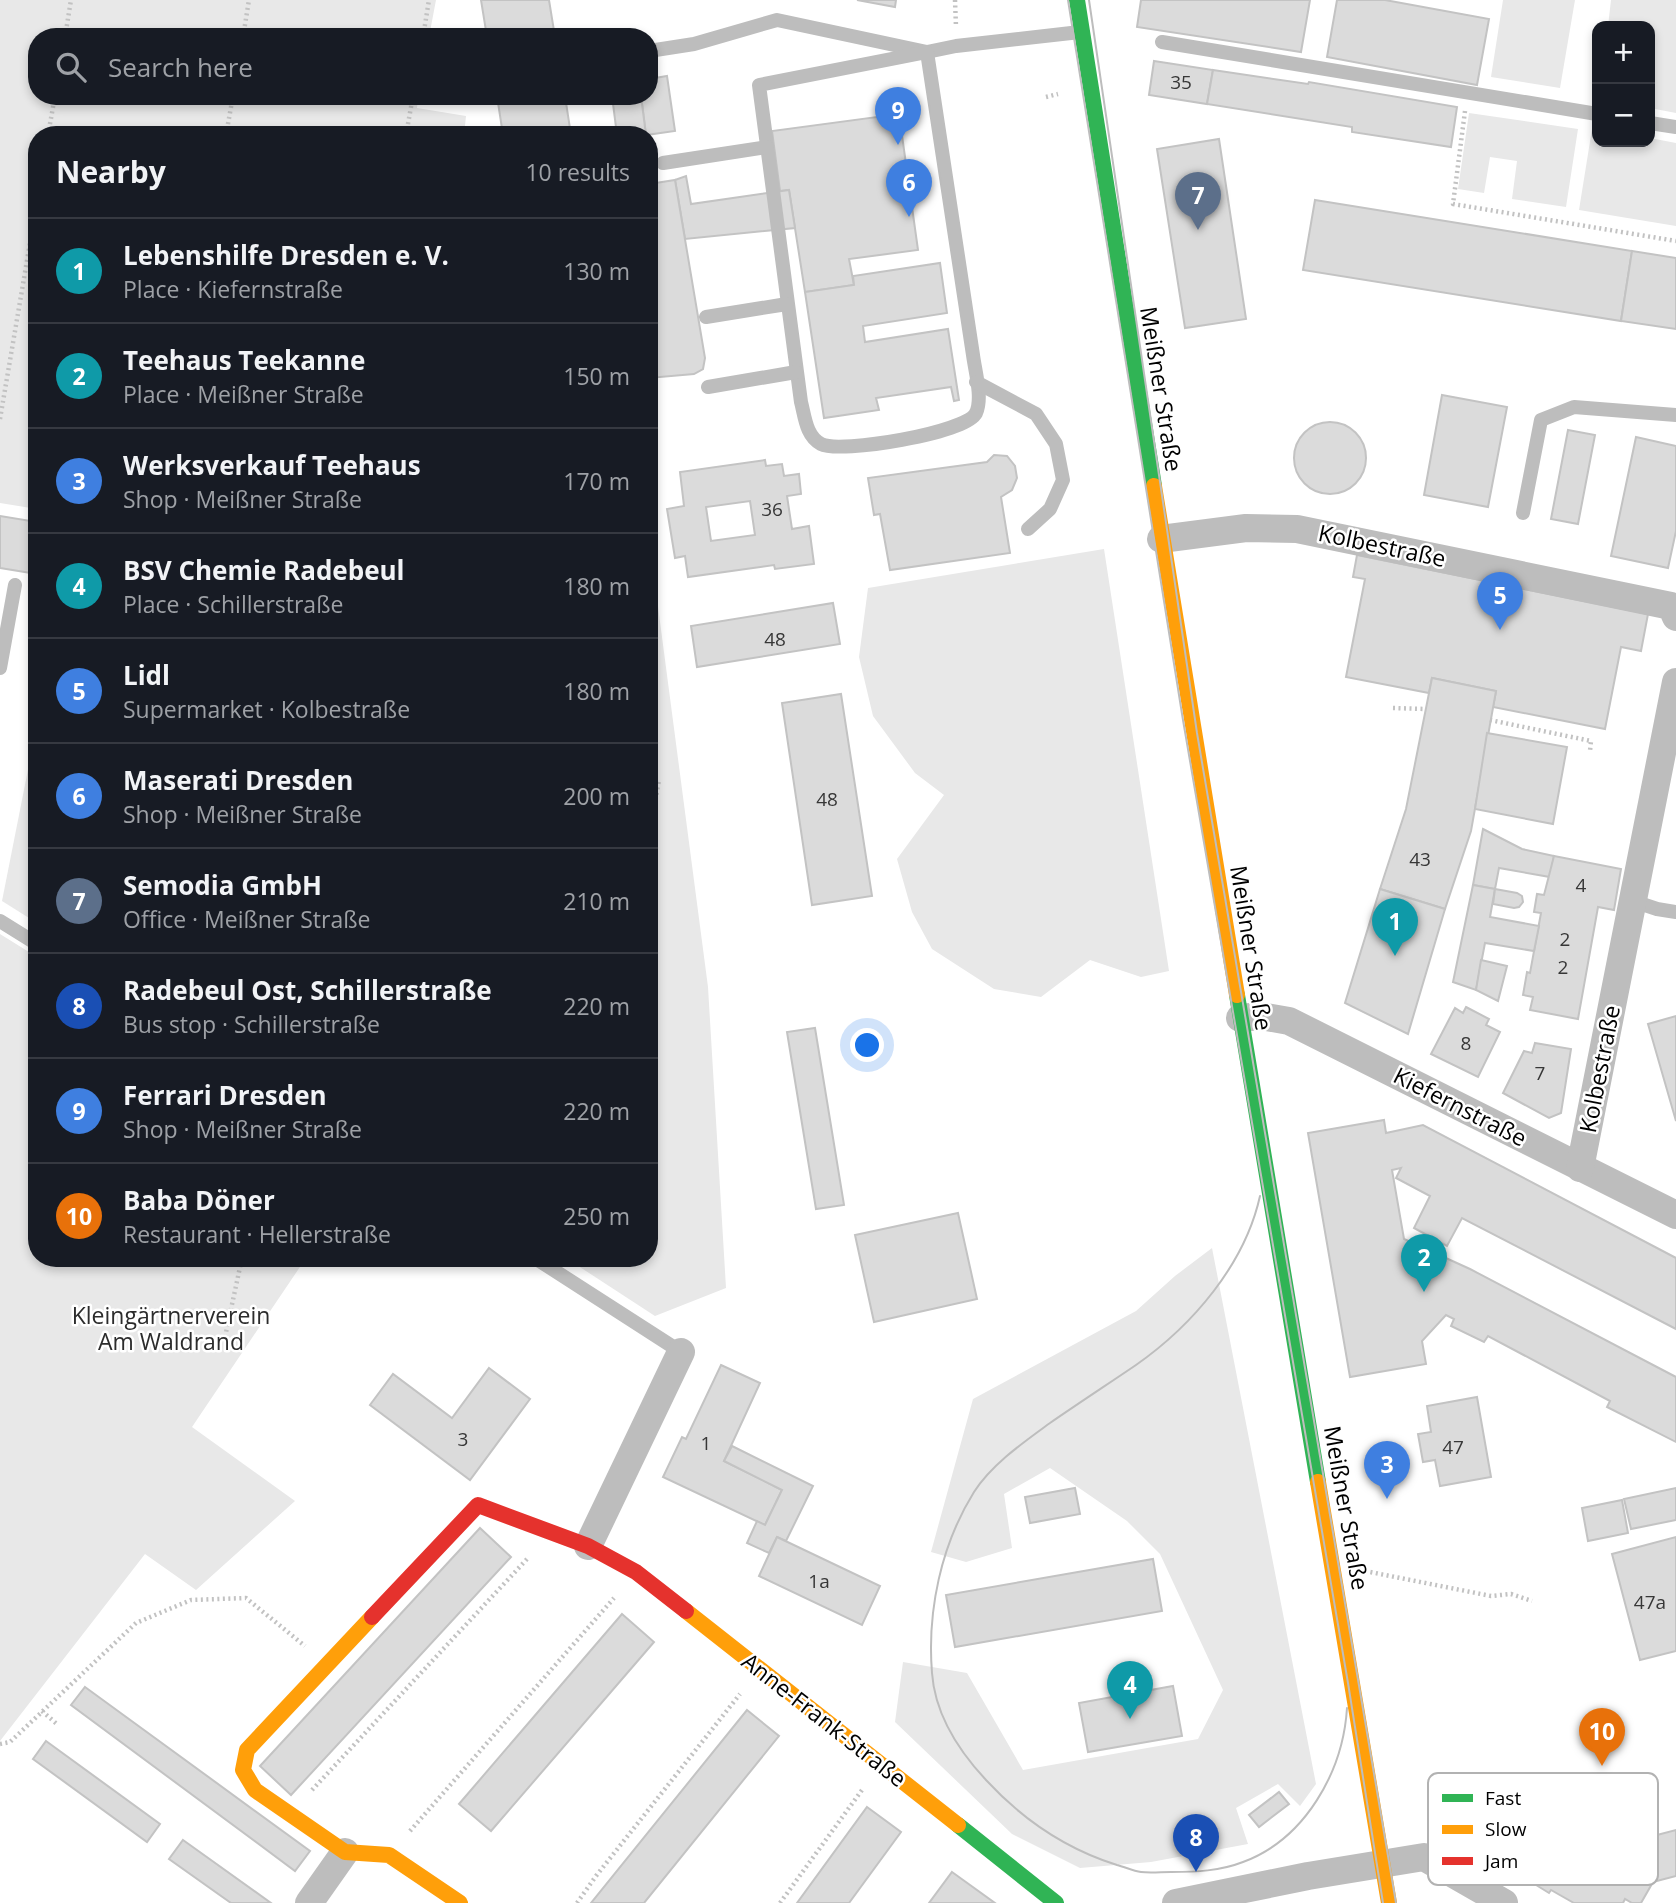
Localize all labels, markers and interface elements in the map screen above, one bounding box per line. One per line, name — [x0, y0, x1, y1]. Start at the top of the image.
map controls — [1592, 21, 1655, 147]
button: + — [1592, 21, 1655, 84]
search box — [28, 28, 658, 105]
icon: search — [52, 48, 90, 86]
text: Search here — [108, 49, 253, 85]
house number: 35 — [1170, 69, 1192, 95]
button: − — [1592, 84, 1655, 147]
pin: 9 — [875, 87, 921, 145]
text: Nearby — [56, 151, 166, 192]
text: 10 results — [525, 156, 630, 188]
pin: 6 — [886, 159, 932, 217]
pin: 7 — [1175, 172, 1221, 230]
text: Lebenshilfe Dresden e. V. — [123, 237, 449, 273]
text: 1 — [72, 255, 86, 287]
text: 130 m — [563, 255, 630, 287]
text: Place · Kiefernstraße — [123, 273, 343, 305]
street label: Meißner Straße — [1133, 304, 1191, 474]
text: Teehaus Teekanne — [123, 342, 365, 378]
text: 2 — [72, 360, 86, 392]
text: 150 m — [563, 360, 630, 392]
text: Place · Meißner Straße — [123, 378, 364, 410]
text: Werksverkauf Teehaus — [123, 447, 421, 483]
text: 3 — [72, 465, 86, 497]
text: 170 m — [563, 465, 630, 497]
text: Shop · Meißner Straße — [123, 483, 362, 515]
house number: 36 — [761, 496, 783, 522]
street label: Kolbestraße — [1316, 516, 1449, 574]
text: BSV Chemie Radebeul — [123, 552, 405, 588]
text: 4 — [72, 570, 86, 602]
text: 180 m — [563, 570, 630, 602]
pin: 5 — [1477, 572, 1523, 630]
text: Place · Schillerstraße — [123, 588, 343, 620]
house number: 48 — [764, 626, 786, 652]
text: Lidl — [123, 657, 170, 693]
text: 5 — [72, 675, 86, 707]
text: 180 m — [563, 675, 630, 707]
text: Supermarket · Kolbestraße — [123, 693, 410, 725]
text: Maserati Dresden — [123, 762, 353, 798]
text: 6 — [72, 780, 86, 812]
text: 200 m — [563, 780, 630, 812]
house number: 48 — [816, 786, 838, 812]
text: Shop · Meißner Straße — [123, 798, 362, 830]
house number: 43 — [1409, 846, 1431, 872]
street label: Meißner Straße — [1223, 863, 1281, 1033]
text: Semodia GmbH — [123, 867, 322, 903]
house number: 4 — [1576, 872, 1587, 898]
text: 7 — [72, 885, 86, 917]
text: 210 m — [563, 885, 630, 917]
pin: 1 — [1372, 898, 1418, 956]
text: Office · Meißner Straße — [123, 903, 370, 935]
house number: 2 — [1560, 926, 1570, 952]
house number: 2 — [1558, 954, 1568, 980]
text: Radebeul Ost, Schillerstraße — [123, 972, 492, 1008]
text: 8 — [72, 990, 86, 1022]
text: 220 m — [563, 990, 630, 1022]
street label: Kolbestraße — [1571, 1002, 1627, 1135]
text: Bus stop · Schillerstraße — [123, 1008, 380, 1040]
your location — [850, 1028, 884, 1062]
house number: 8 — [1461, 1030, 1471, 1056]
street label: Kiefernstraße — [1388, 1059, 1533, 1153]
house number: 7 — [1535, 1060, 1545, 1086]
text: Ferrari Dresden — [123, 1077, 327, 1113]
text: 9 — [72, 1095, 86, 1127]
text: 220 m — [563, 1095, 630, 1127]
text: Shop · Meißner Straße — [123, 1113, 362, 1145]
text: Baba Döner — [123, 1182, 275, 1218]
text: 10 — [66, 1200, 92, 1232]
text: 250 m — [563, 1200, 630, 1232]
text: Restaurant · Hellerstraße — [123, 1218, 391, 1250]
pin: 2 — [1401, 1234, 1447, 1292]
park label: Kleingärtnerverein Am Waldrand — [72, 1299, 270, 1357]
street label: Meißner Straße — [1317, 1423, 1377, 1593]
house number: 3 — [458, 1426, 468, 1452]
house number: 1 — [701, 1430, 711, 1456]
house number: 47 — [1442, 1434, 1464, 1460]
pin: 3 — [1364, 1441, 1410, 1499]
house number: 1a — [808, 1568, 830, 1594]
house number: 47a — [1634, 1589, 1666, 1615]
street label: Anne-Frank-Straße — [736, 1645, 914, 1794]
pin: 4 — [1107, 1661, 1153, 1719]
pin: 10 — [1579, 1708, 1625, 1766]
legend — [1428, 1773, 1658, 1885]
text: Fast — [1485, 1785, 1521, 1811]
pin: 8 — [1173, 1814, 1219, 1872]
text: Slow — [1485, 1816, 1527, 1842]
text: Jam — [1483, 1848, 1518, 1874]

